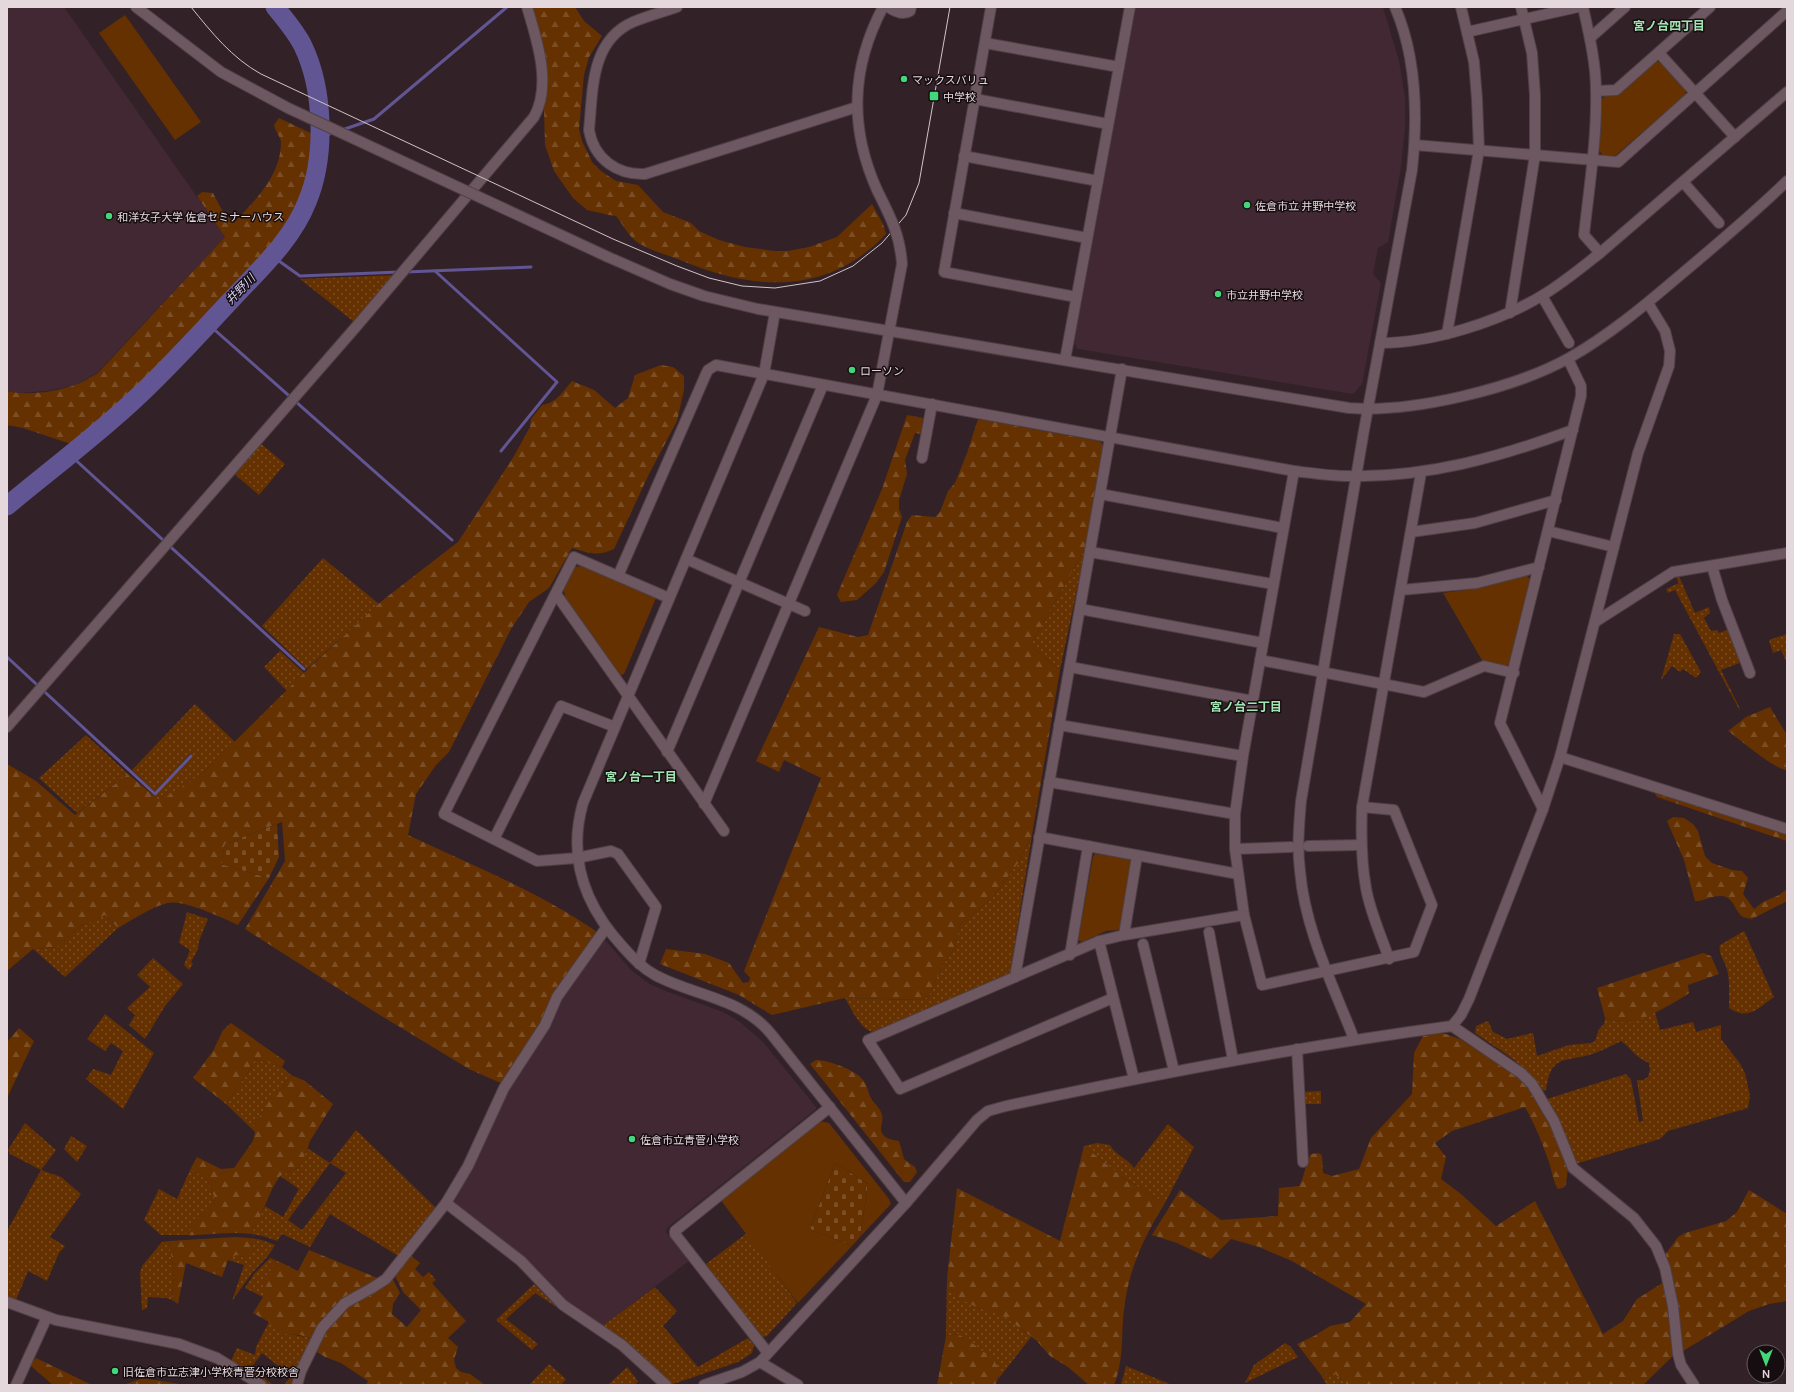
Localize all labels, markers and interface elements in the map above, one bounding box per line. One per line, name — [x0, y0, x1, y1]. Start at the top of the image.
district label: 宮ノ台四丁目 — [1633, 17, 1705, 34]
place label: マックスバリュ — [912, 72, 989, 87]
marker: マックスバリュ — [899, 74, 909, 84]
place label: 中学校 — [943, 89, 976, 104]
marker: 中学校 — [928, 90, 940, 102]
place label: 佐倉市立 井野中学校 — [1255, 198, 1356, 213]
marker: 佐倉市立 井野中学校 — [1242, 200, 1252, 210]
place label: 和洋女子大学 佐倉セミナーハウス — [117, 209, 284, 224]
marker: 和洋女子大学 佐倉セミナーハウス — [104, 211, 114, 221]
water label: 井野川 — [221, 269, 260, 308]
place label: 市立井野中学校 — [1226, 287, 1303, 302]
marker: 市立井野中学校 — [1213, 289, 1223, 299]
place label: ローソン — [860, 363, 904, 378]
marker: ローソン — [847, 365, 857, 375]
district label: 宮ノ台二丁目 — [1210, 698, 1282, 715]
district label: 宮ノ台一丁目 — [605, 768, 677, 785]
place label: 佐倉市立青菅小学校 — [640, 1132, 739, 1147]
marker: 佐倉市立青菅小学校 — [627, 1134, 637, 1144]
north arrow — [1746, 1344, 1786, 1384]
place label: 旧佐倉市立志津小学校青菅分校校舎 — [123, 1364, 299, 1379]
marker: 旧佐倉市立志津小学校青菅分校校舎 — [110, 1366, 120, 1376]
text: N — [1762, 1367, 1770, 1382]

